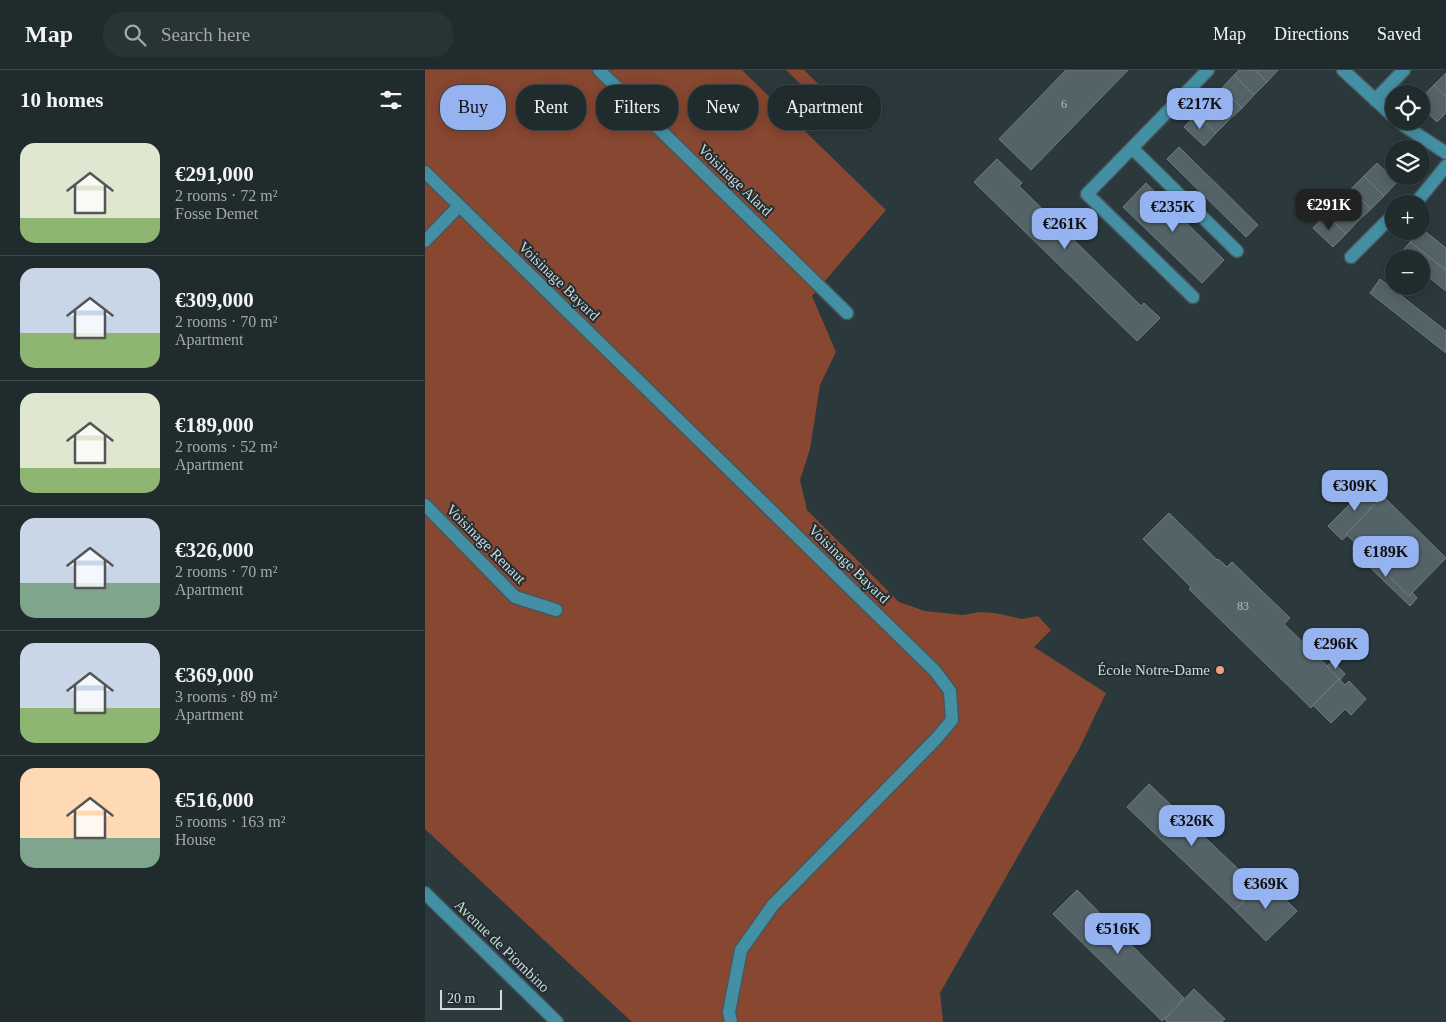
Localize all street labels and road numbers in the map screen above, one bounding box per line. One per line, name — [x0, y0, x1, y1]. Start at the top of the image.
street label: Voisinage Alard — [695, 141, 775, 219]
street label: Voisinage Bayard — [515, 238, 603, 324]
street label: Voisinage Renaut — [443, 501, 529, 587]
street label: Voisinage Bayard — [805, 521, 893, 607]
street label: Avenue de Piombino — [451, 897, 553, 995]

